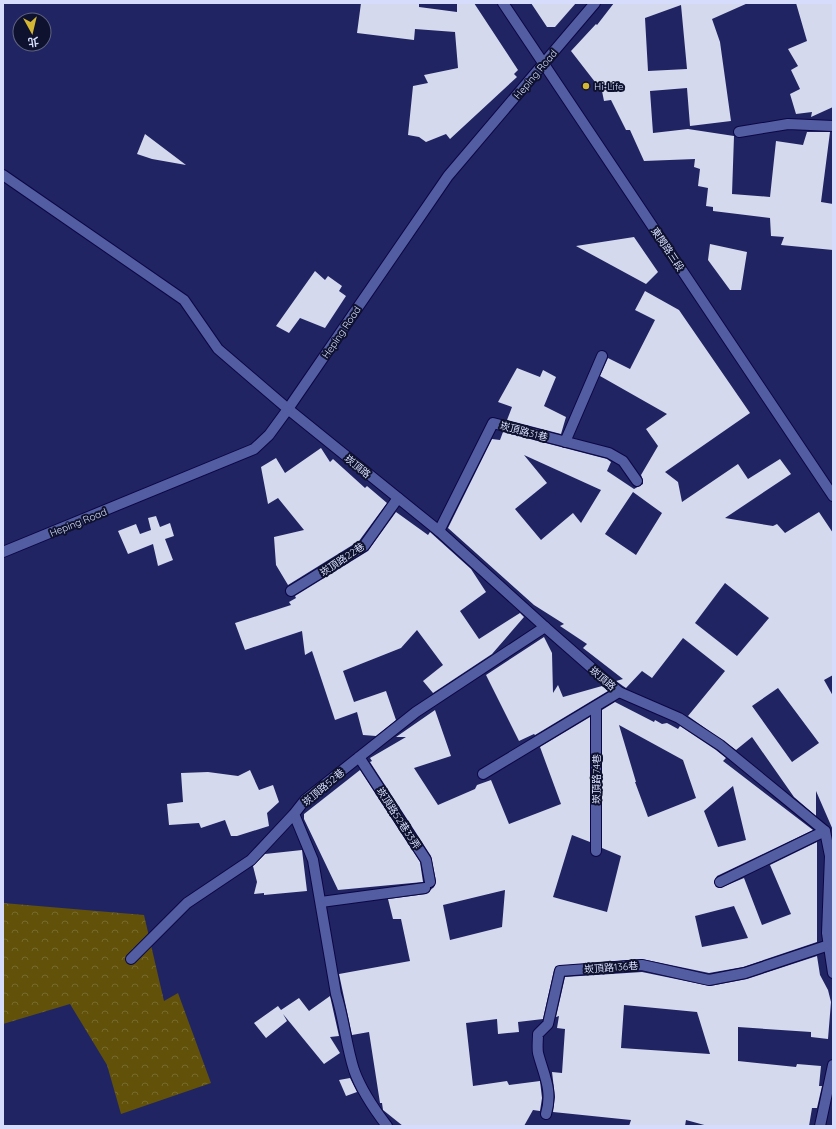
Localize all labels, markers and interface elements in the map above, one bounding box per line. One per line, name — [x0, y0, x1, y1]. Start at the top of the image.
north arrow — [12, 12, 52, 52]
text: 北 — [27, 34, 40, 50]
street label: Heping Road — [511, 47, 560, 102]
place label: Hi-Life — [594, 80, 624, 93]
marker: Hi-Life — [581, 81, 591, 91]
street label: 東閔路三段 — [648, 225, 687, 274]
street label: Heping Road — [319, 304, 364, 361]
street label: 崁頂路31巷 — [499, 419, 549, 444]
street label: 崁頂路 — [342, 452, 373, 481]
street label: Heping Road — [48, 505, 109, 540]
street label: 崁頂路22巷 — [317, 540, 367, 579]
street label: 崁頂路 — [587, 664, 618, 693]
street label: 崁頂路74巷 — [590, 754, 603, 804]
street label: 崁頂路52巷 — [300, 766, 347, 809]
street label: 崁頂路52巷33弄 — [374, 785, 423, 852]
street label: 崁頂路136巷 — [583, 959, 639, 976]

